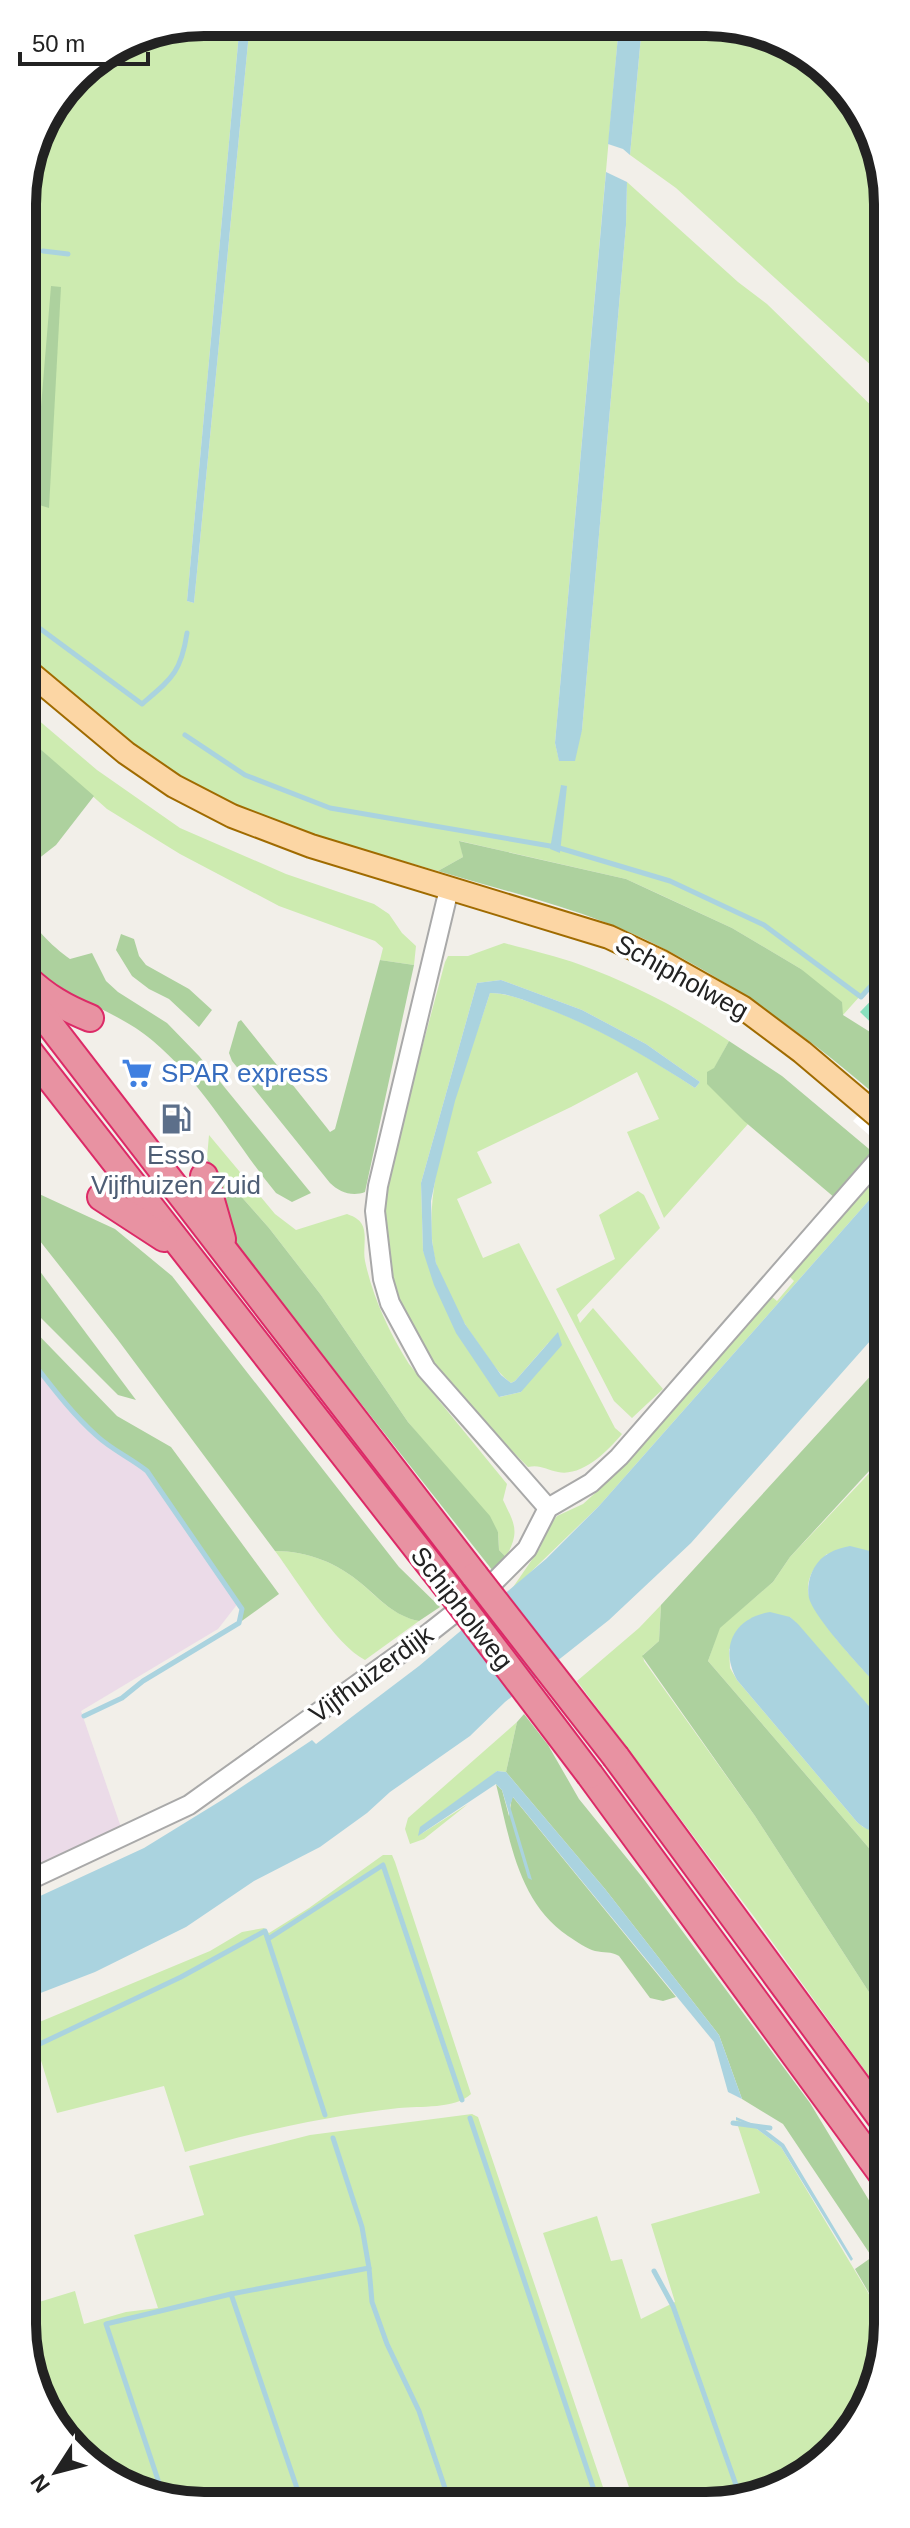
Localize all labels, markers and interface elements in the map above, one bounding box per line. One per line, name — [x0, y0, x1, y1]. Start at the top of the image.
scale bar — [20, 16, 148, 66]
text: 50 m — [32, 30, 85, 57]
street label: Schipholweg — [610, 928, 754, 1026]
supermarket icon: SPAR express — [120, 1056, 154, 1090]
place label: SPAR express — [161, 1058, 328, 1088]
fuel station icon: Esso Vijfhuizen Zuid — [159, 1102, 193, 1136]
place label: Esso Vijfhuizen Zuid — [91, 1140, 261, 1200]
street label: Schipholweg — [405, 1541, 519, 1675]
street label: Vijfhuizerdijk — [303, 1619, 439, 1729]
north arrow — [16, 2432, 96, 2512]
text: N — [25, 2470, 55, 2497]

